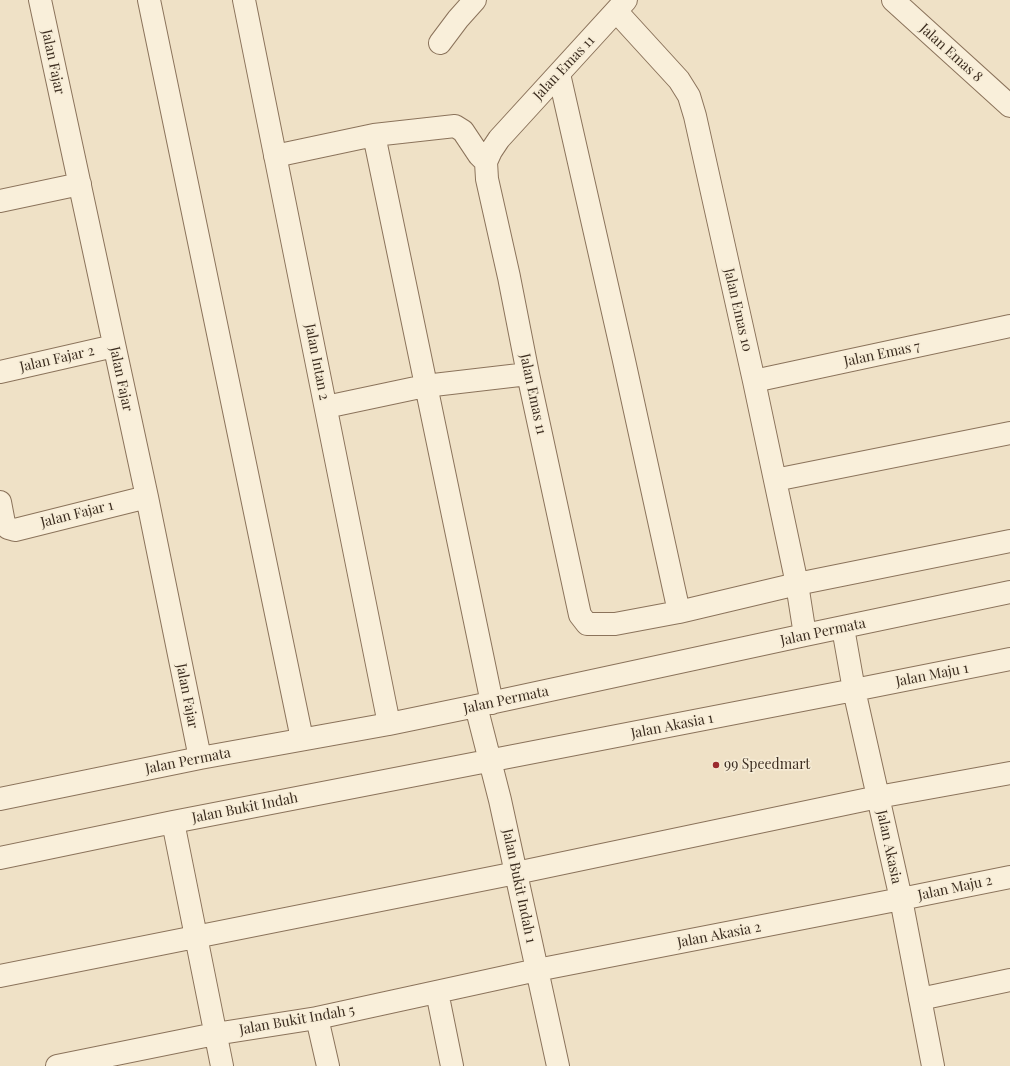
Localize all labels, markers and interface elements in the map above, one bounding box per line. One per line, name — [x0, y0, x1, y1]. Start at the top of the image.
street label: Jalan Emas 8 — [916, 20, 986, 86]
street label: Jalan Fajar — [38, 28, 68, 96]
street label: Jalan Emas 11 — [530, 32, 598, 104]
street label: Jalan Emas 10 — [720, 267, 756, 353]
street label: Jalan Intan 2 — [301, 322, 333, 402]
street label: Jalan Emas 7 — [842, 338, 922, 370]
street label: Jalan Fajar 2 — [18, 342, 96, 376]
street label: Jalan Fajar — [106, 345, 136, 413]
street label: Jalan Emas 11 — [516, 352, 550, 436]
street label: Jalan Fajar 1 — [39, 497, 115, 531]
street label: Jalan Permata — [779, 615, 867, 649]
street label: Jalan Maju 1 — [894, 660, 970, 690]
street label: Jalan Fajar — [172, 662, 202, 730]
street label: Jalan Permata — [462, 683, 550, 717]
street label: Jalan Akasia 1 — [629, 710, 715, 742]
street label: Jalan Permata — [144, 744, 232, 778]
place label: 99 Speedmart — [724, 757, 810, 773]
marker: 99 Speedmart — [711, 760, 721, 770]
street label: Jalan Bukit Indah — [191, 789, 299, 827]
street label: Jalan Akasia — [873, 809, 905, 885]
street label: Jalan Bukit Indah 1 — [499, 827, 539, 945]
street label: Jalan Maju 2 — [916, 872, 994, 904]
street label: Jalan Akasia 2 — [676, 919, 762, 951]
street label: Jalan Bukit Indah 5 — [238, 1002, 356, 1038]

